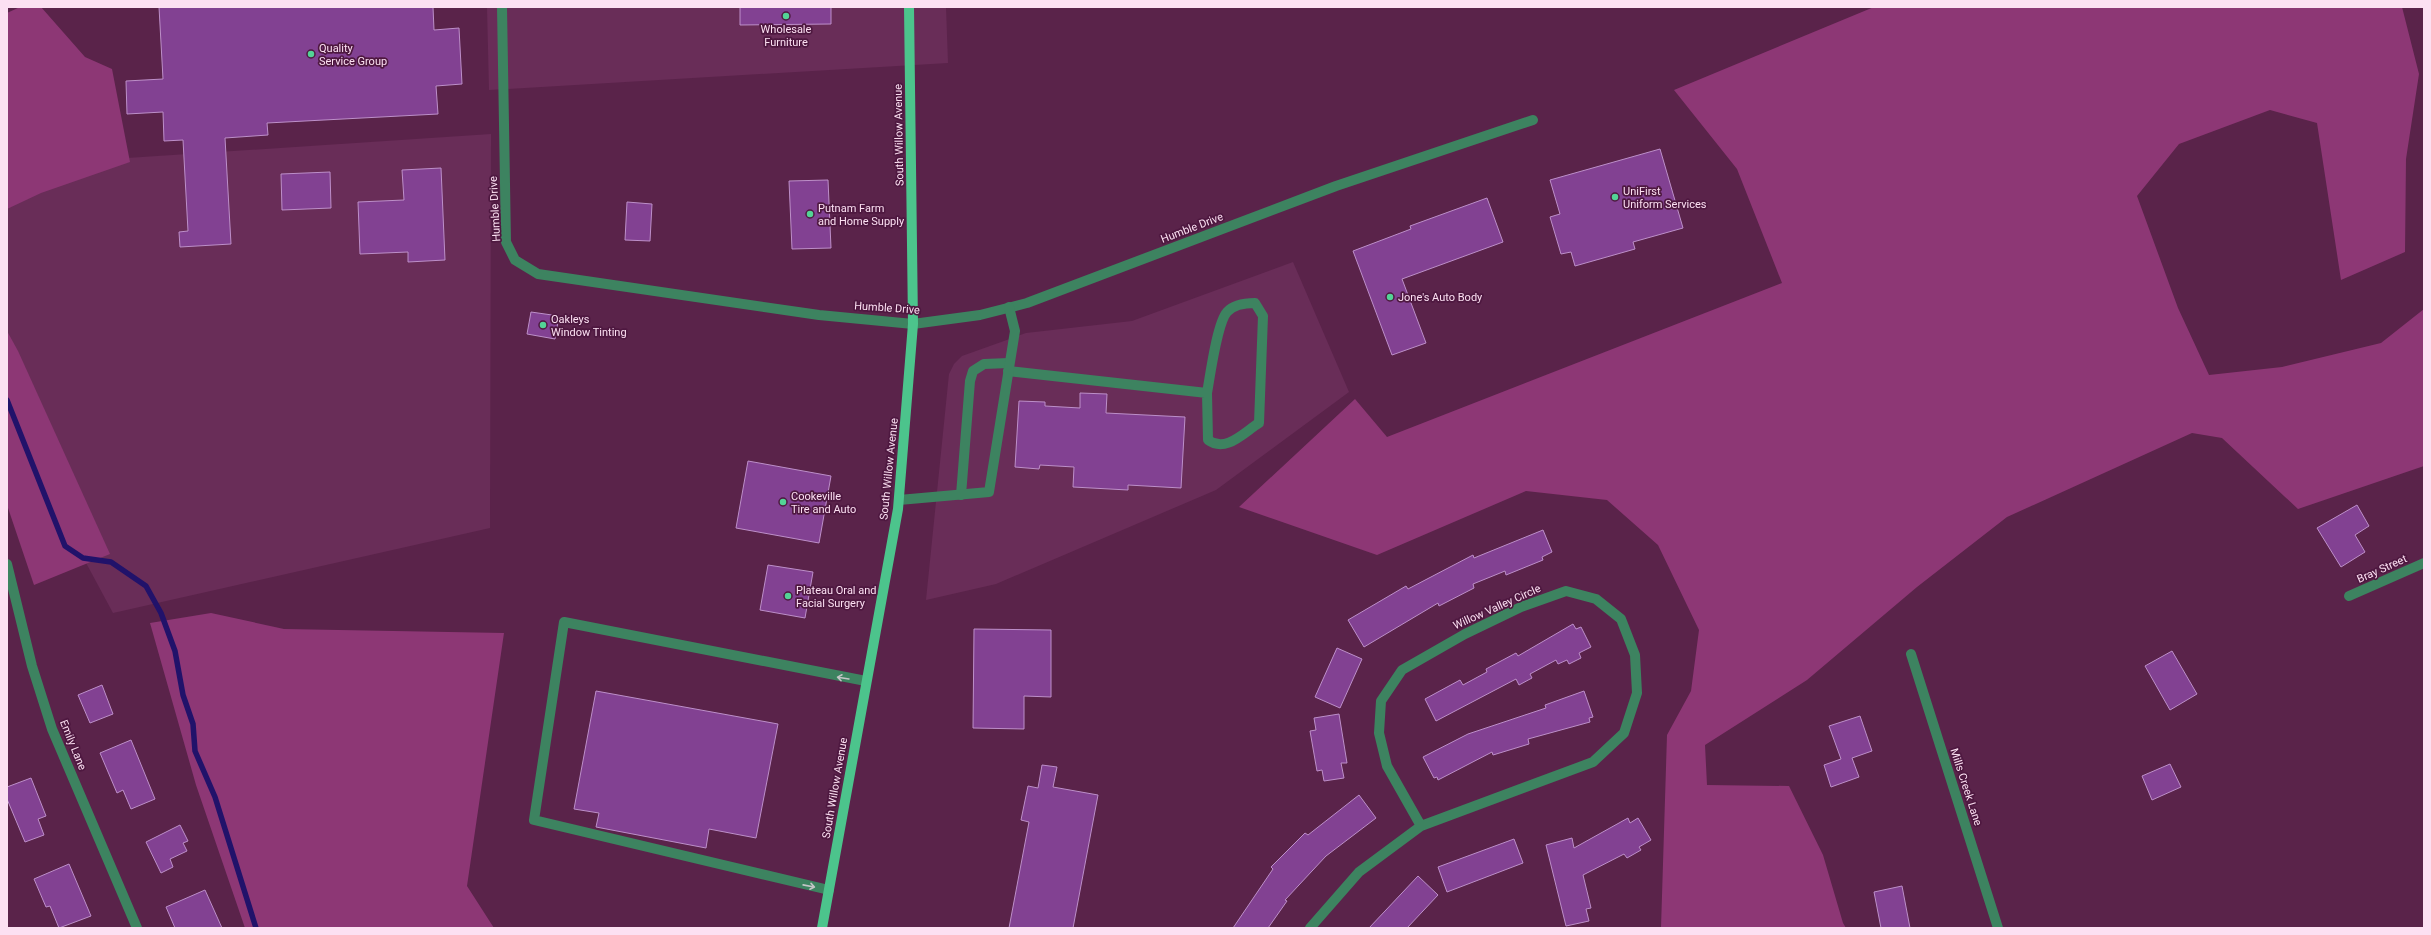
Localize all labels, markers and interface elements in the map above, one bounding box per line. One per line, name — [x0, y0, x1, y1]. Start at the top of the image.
marker: Wholesale Furniture — [781, 11, 791, 21]
place label: Wholesale Furniture — [761, 23, 812, 49]
place label: Quality Service Group — [319, 42, 387, 68]
marker: Quality Service Group — [306, 49, 316, 59]
street label: South Willow Avenue — [892, 84, 906, 186]
street label: Humble Drive — [487, 176, 503, 242]
place label: UniFirst Uniform Services — [1623, 185, 1707, 211]
marker: UniFirst Uniform Services — [1610, 192, 1620, 202]
place label: Putnam Farm and Home Supply — [818, 202, 905, 228]
marker: Putnam Farm and Home Supply — [805, 209, 815, 219]
street label: Humble Drive — [1159, 210, 1225, 246]
place label: Jone's Auto Body — [1398, 291, 1483, 304]
marker: Jone's Auto Body — [1385, 292, 1395, 302]
street label: Humble Drive — [854, 299, 920, 317]
place label: Oakleys Window Tinting — [551, 313, 627, 339]
marker: Oakleys Window Tinting — [538, 320, 548, 330]
street label: South Willow Avenue — [877, 417, 901, 521]
place label: Cookeville Tire and Auto — [791, 490, 856, 516]
marker: Cookeville Tire and Auto — [778, 497, 788, 507]
street label: Bray Street — [2355, 552, 2409, 586]
street label: Willow Valley Circle — [1451, 582, 1543, 632]
place label: Plateau Oral and Facial Surgery — [796, 584, 877, 610]
marker: Plateau Oral and Facial Surgery — [783, 591, 793, 601]
one-way arrow — [837, 674, 850, 682]
street label: Emily Lane — [57, 718, 89, 772]
street label: South Willow Avenue — [820, 736, 850, 839]
street label: Mills Creek Lane — [1947, 747, 1985, 827]
one-way arrow — [802, 882, 815, 890]

